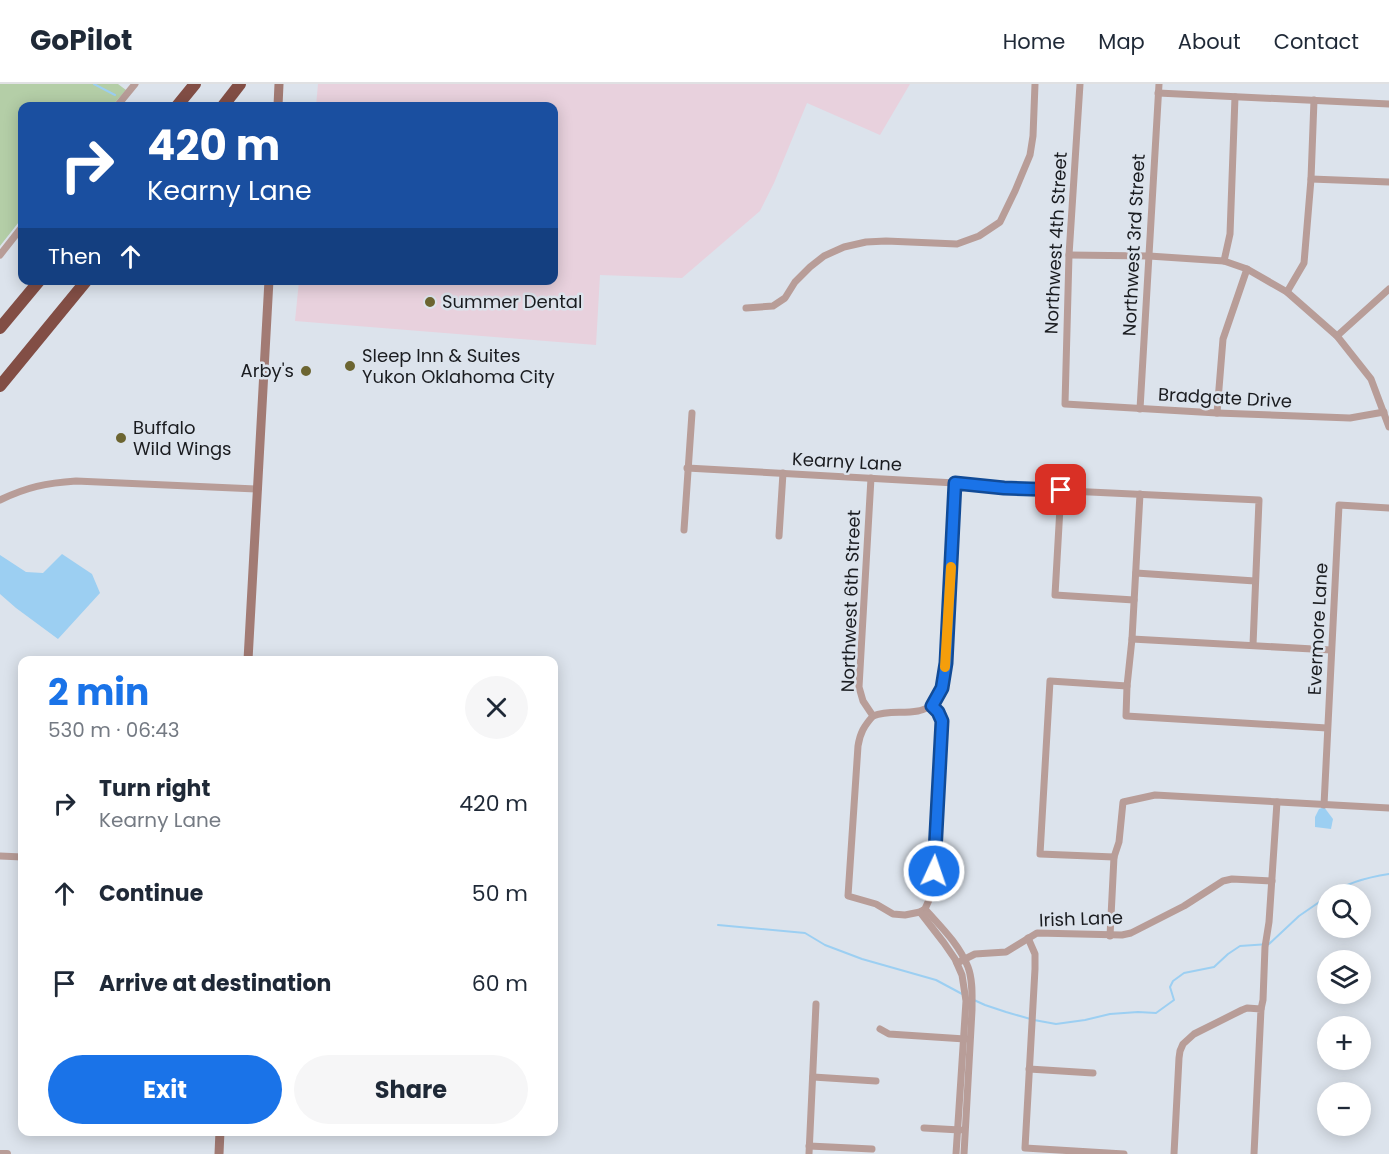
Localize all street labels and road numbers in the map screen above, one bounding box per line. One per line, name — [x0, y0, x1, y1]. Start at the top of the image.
street label: Northwest 4th Street — [1038, 151, 1073, 335]
street label: Northwest 3rd Street — [1116, 153, 1151, 337]
street label: Bradgate Drive — [1157, 382, 1293, 413]
street label: Kearny Lane — [791, 446, 903, 477]
street label: Northwest 6th Street — [835, 509, 866, 693]
street label: Evermore Lane — [1302, 562, 1333, 696]
street label: Irish Lane — [1039, 905, 1123, 932]

